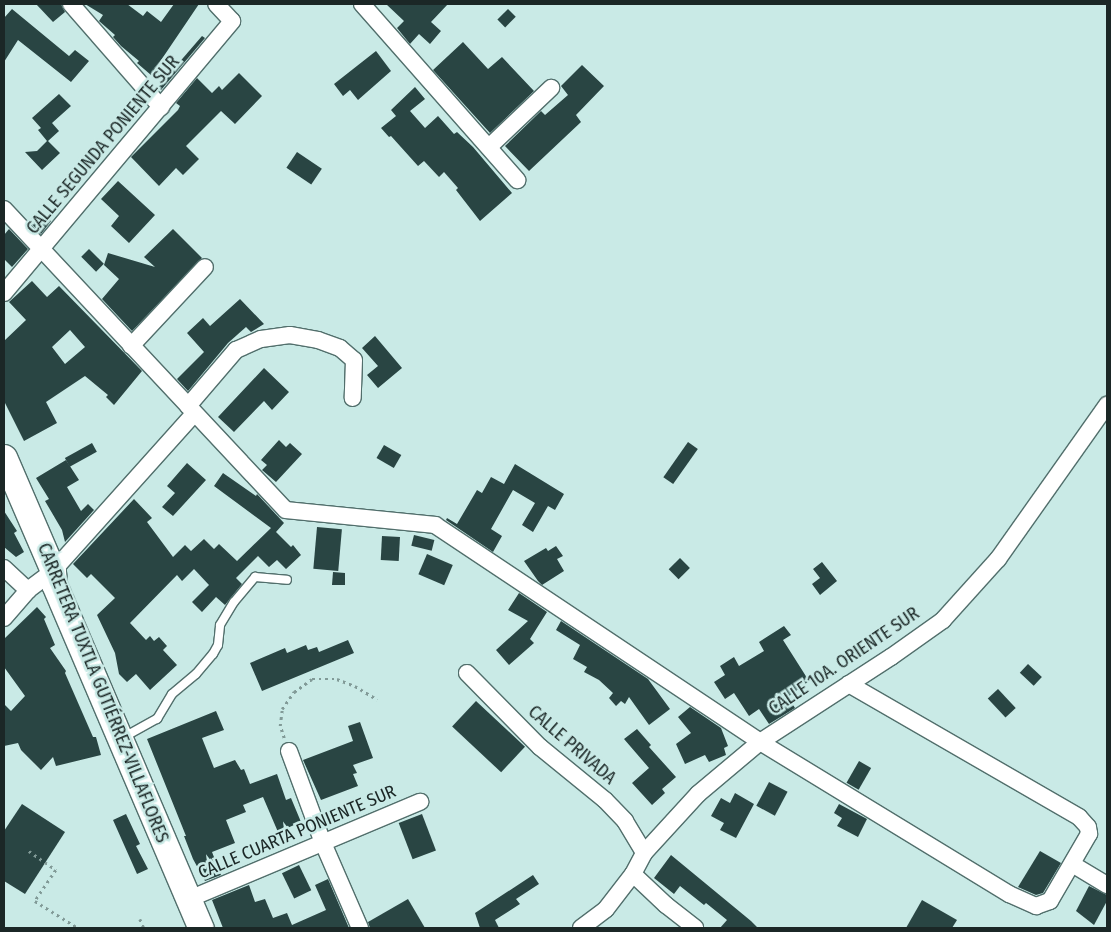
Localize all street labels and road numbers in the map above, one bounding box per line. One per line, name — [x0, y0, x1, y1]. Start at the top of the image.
street label: CALLE SEGUNDA PONIENTE SUR — [22, 51, 184, 239]
street label: CARRETERA TUXTLA GUTIÉRREZ-VILLAFLORES — [33, 540, 173, 846]
street label: CALLE 10A. ORIENTE SUR — [765, 603, 923, 719]
street label: CALLE PRIVADA — [524, 701, 620, 789]
street label: CALLE CUARTA PONIENTE SUR — [195, 781, 399, 883]

